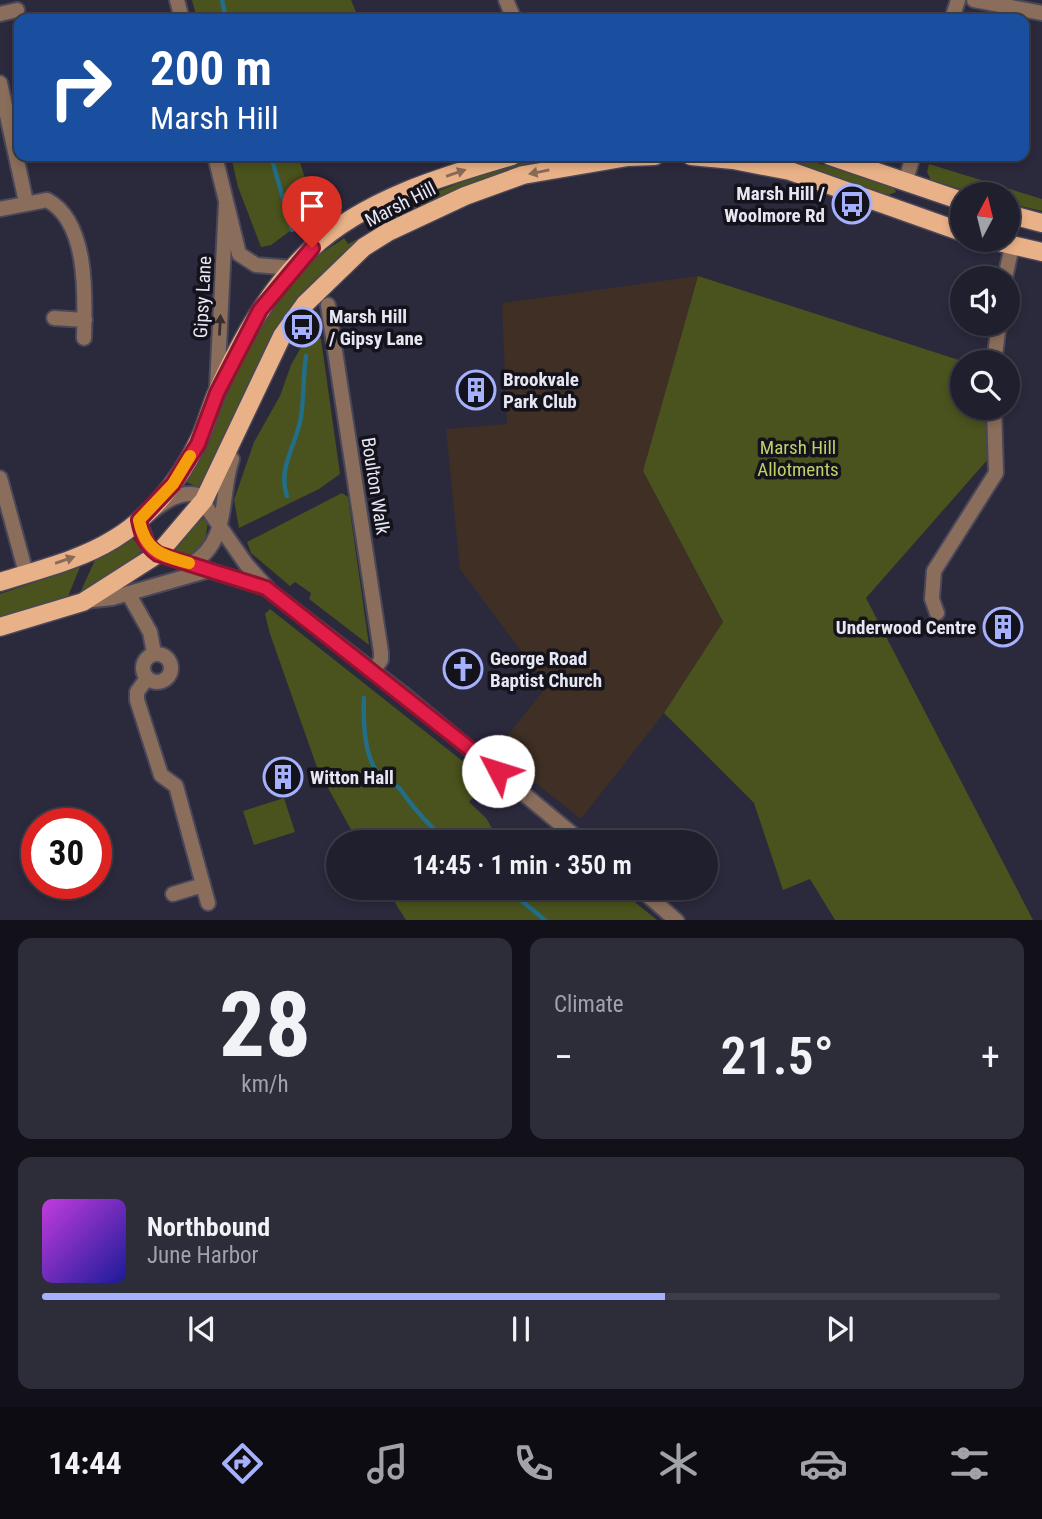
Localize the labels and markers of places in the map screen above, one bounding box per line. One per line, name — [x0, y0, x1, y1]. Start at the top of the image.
pin — [282, 176, 342, 248]
place label: Marsh Hill / Woolmore Rd — [724, 182, 825, 227]
bus stop icon: Marsh Hill / Woolmore Rd — [831, 183, 873, 225]
place label: Marsh Hill / Gipsy Lane — [328, 305, 423, 350]
bus stop icon: Marsh Hill / Gipsy Lane — [281, 306, 323, 348]
place label: Brookvale Park Club — [503, 368, 579, 413]
building icon: Brookvale Park Club — [455, 369, 497, 411]
building icon: Underwood Centre — [982, 606, 1024, 648]
place label: Underwood Centre — [836, 616, 976, 639]
place label: George Road Baptist Church — [490, 647, 602, 692]
church icon: George Road Baptist Church — [442, 648, 484, 690]
building icon: Witton Hall — [262, 756, 304, 798]
place label: Witton Hall — [310, 766, 394, 789]

